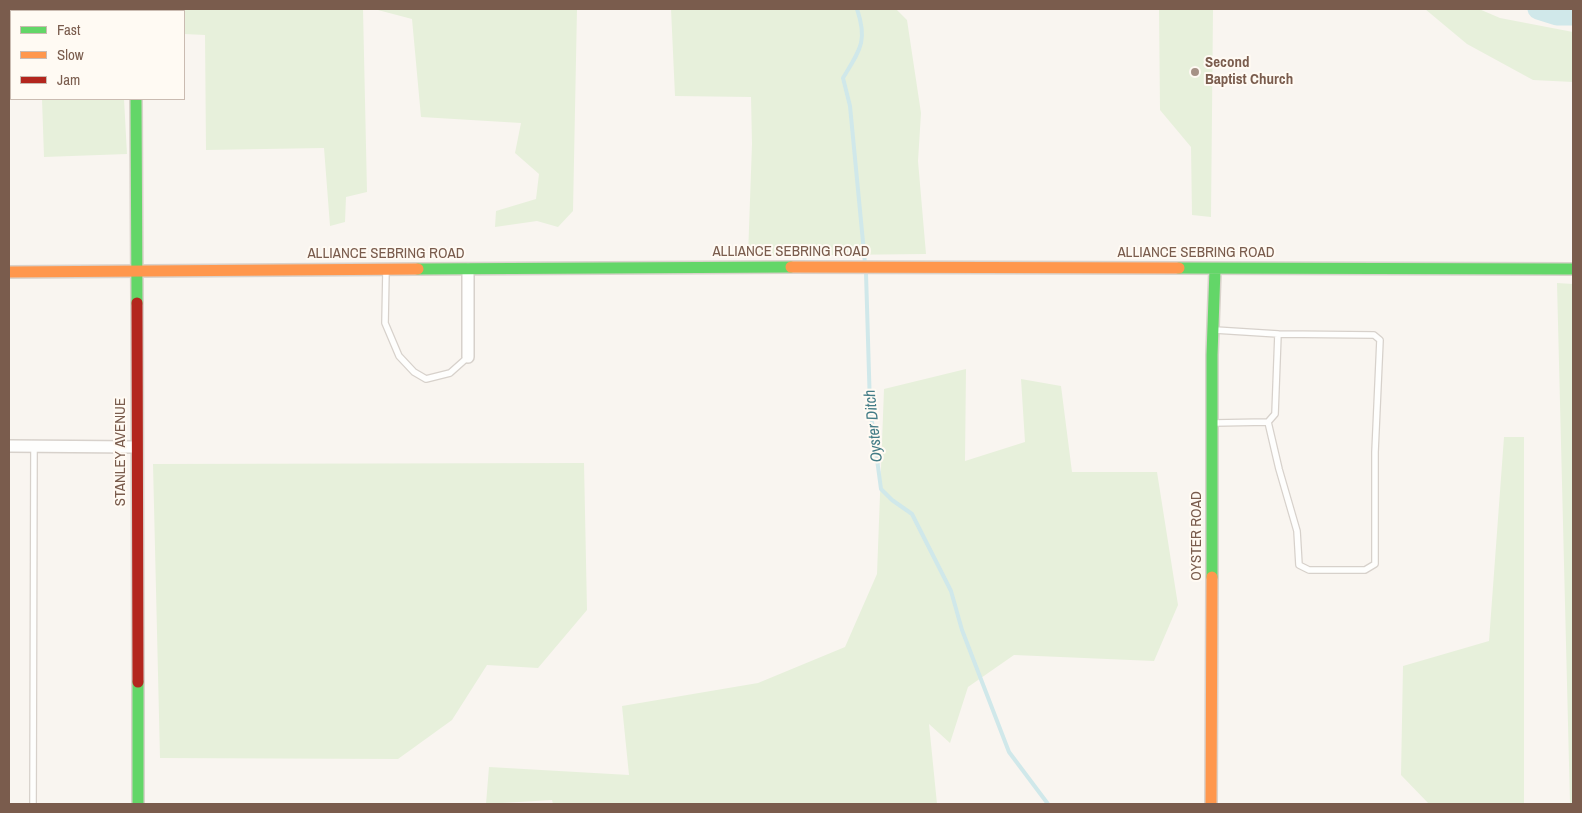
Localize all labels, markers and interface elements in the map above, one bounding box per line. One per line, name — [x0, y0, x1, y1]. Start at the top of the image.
legend — [10, 10, 185, 100]
text: Fast — [57, 19, 80, 40]
text: Slow — [57, 44, 84, 65]
place label: Second Baptist Church — [1205, 54, 1293, 89]
marker: Second Baptist Church — [1189, 66, 1201, 78]
text: Jam — [57, 69, 80, 90]
street label: ALLIANCE SEBRING ROAD — [712, 243, 870, 261]
street label: ALLIANCE SEBRING ROAD — [1117, 244, 1275, 262]
street label: ALLIANCE SEBRING ROAD — [307, 245, 465, 263]
water label: Oyster Ditch — [861, 389, 887, 463]
street label: STANLEY AVENUE — [112, 398, 130, 506]
street label: OYSTER ROAD — [1188, 491, 1206, 581]

